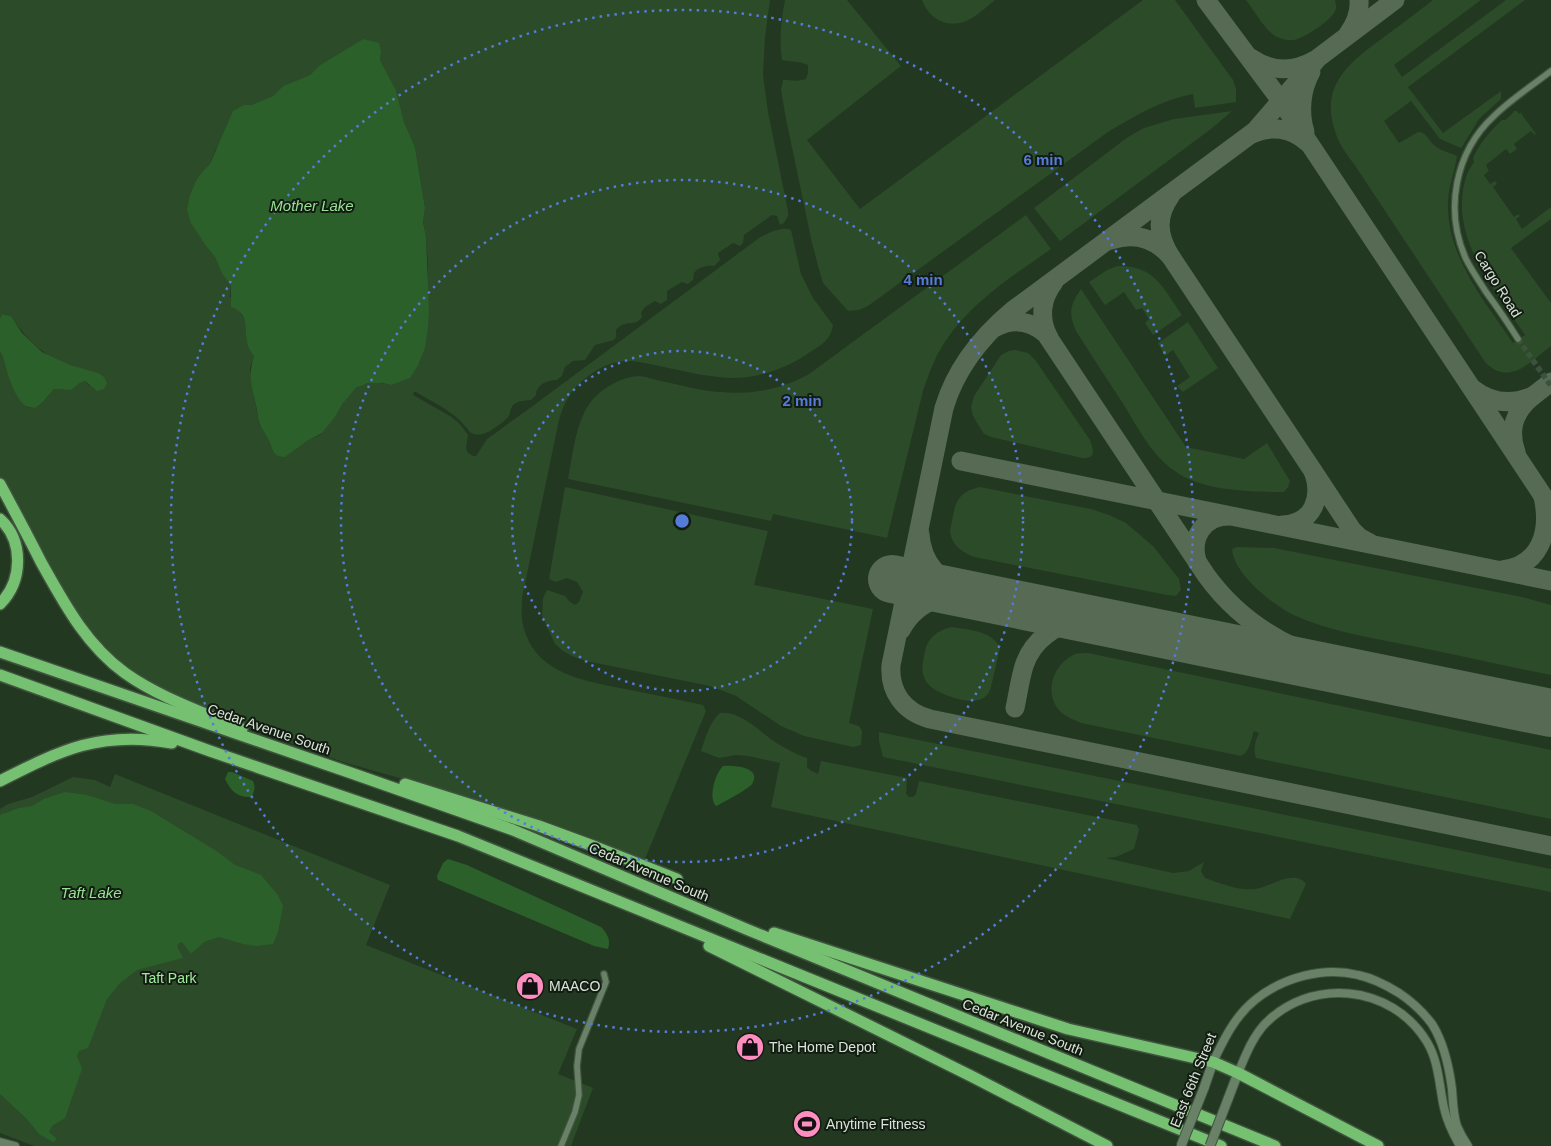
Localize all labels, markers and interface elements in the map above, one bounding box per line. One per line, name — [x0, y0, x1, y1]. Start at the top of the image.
text: 6 min — [1023, 151, 1063, 168]
water label: Mother Lake — [270, 197, 354, 214]
street label: Cargo Road — [1471, 248, 1525, 320]
text: 4 min — [903, 271, 943, 288]
text: 2 min — [782, 392, 822, 409]
centre of rings — [673, 512, 691, 530]
street label: Cedar Avenue South — [205, 700, 333, 758]
street label: Cedar Avenue South — [587, 839, 711, 905]
water label: Taft Lake — [60, 884, 122, 901]
park label: Taft Park — [141, 970, 198, 986]
shop icon: MAACO — [515, 971, 545, 1001]
place label: MAACO — [549, 978, 600, 994]
street label: Cedar Avenue South — [960, 995, 1086, 1059]
street label: East 66th Street — [1167, 1030, 1219, 1130]
shop icon: The Home Depot — [735, 1032, 765, 1062]
place label: The Home Depot — [769, 1039, 876, 1055]
sports icon: Anytime Fitness — [792, 1109, 822, 1139]
place label: Anytime Fitness — [826, 1116, 926, 1132]

